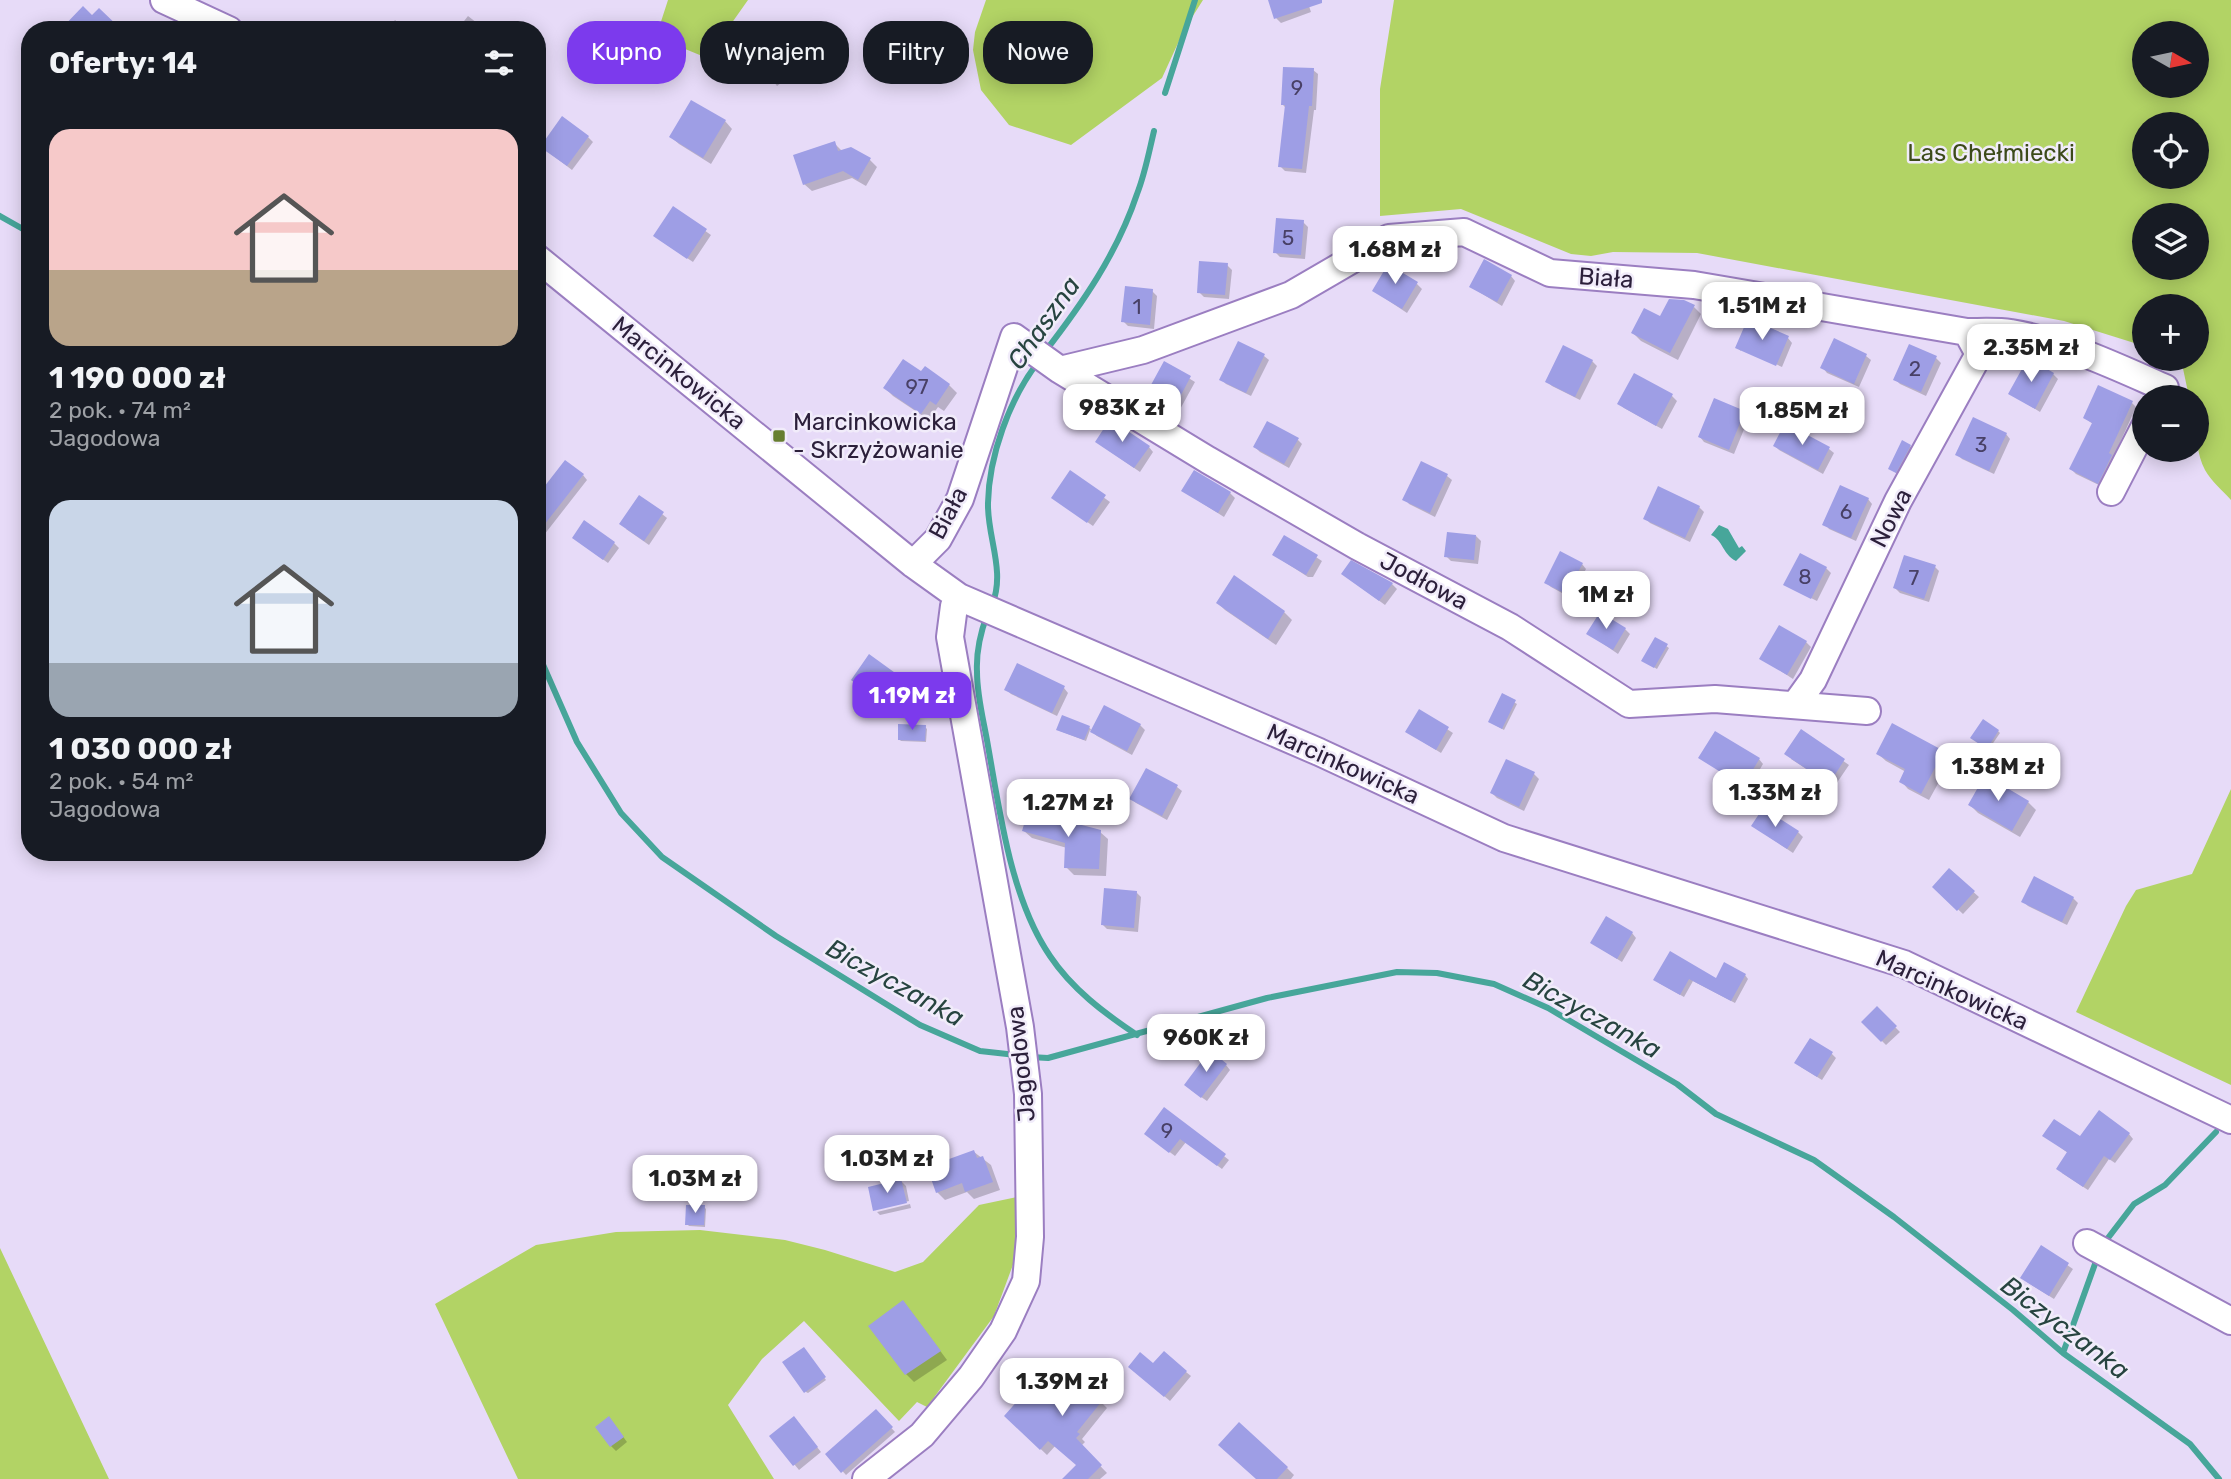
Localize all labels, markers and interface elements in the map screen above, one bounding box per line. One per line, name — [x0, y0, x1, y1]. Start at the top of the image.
chip: Kupno — [567, 21, 686, 84]
chip: Wynajem — [700, 21, 849, 84]
chip: Filtry — [863, 21, 969, 84]
chip: Nowe — [983, 21, 1093, 84]
north arrow — [2132, 21, 2208, 98]
map controls — [2132, 21, 2209, 462]
icon: filters — [480, 44, 518, 82]
text: Oferty: 14 — [49, 45, 197, 81]
house number: 9 — [1291, 75, 1303, 100]
button: locate — [2132, 112, 2209, 189]
park label: Las Chełmiecki — [1907, 139, 2075, 167]
icon: home — [221, 175, 347, 301]
button: layers — [2132, 203, 2209, 280]
house number: 5 — [1282, 225, 1294, 250]
pin: 1.68M zł — [1323, 226, 1467, 286]
text: 1.68M zł — [1349, 235, 1441, 263]
street label: Biała — [1578, 262, 1634, 294]
water label: Chaszna — [1001, 271, 1087, 375]
pin: 1.51M zł — [1690, 282, 1834, 342]
text: 1.51M zł — [1718, 291, 1806, 319]
house number: 1 — [1133, 294, 1142, 319]
button: + — [2132, 294, 2209, 371]
street label: Marcinkowicka — [607, 311, 751, 435]
pin: 2.35M zł — [1959, 324, 2103, 384]
text: 2.35M zł — [1983, 333, 2079, 361]
house number: 2 — [1909, 356, 1921, 381]
text: 1 190 000 zł — [49, 360, 226, 396]
house number: 97 — [905, 374, 929, 399]
pin: 983K zł — [1057, 384, 1187, 444]
button: − — [2132, 385, 2209, 462]
pin: 1.85M zł — [1730, 388, 1874, 447]
text: 983K zł — [1079, 393, 1165, 421]
text: 2 pok. · 74 m² — [49, 396, 191, 424]
text: 1.85M zł — [1756, 396, 1848, 424]
place label: Marcinkowicka - Skrzyżowanie — [793, 408, 964, 464]
text: Jagodowa — [49, 424, 160, 452]
marker: Marcinkowicka - Skrzyżowanie — [771, 428, 787, 444]
house number: 3 — [1975, 432, 1987, 457]
street label: Biała — [923, 482, 973, 544]
street label: Nowa — [1864, 484, 1918, 552]
house number: 6 — [1840, 499, 1852, 524]
icon: home — [221, 546, 347, 672]
street label: Jodłowa — [1375, 546, 1473, 616]
house number: 8 — [1798, 564, 1812, 589]
house number: 7 — [1909, 565, 1920, 590]
pin: 1M zł — [1557, 572, 1655, 631]
text: 1M zł — [1578, 580, 1634, 608]
pin: 1.19M zł — [840, 672, 984, 732]
text: 1.19M zł — [868, 681, 956, 709]
street label: Marcinkowicka — [1263, 718, 1423, 810]
text: 1 030 000 zł — [49, 731, 232, 767]
pin: 1.38M zł — [1926, 744, 2070, 803]
text: 1.38M zł — [1951, 752, 2045, 780]
text: 2 pok. · 54 m² — [49, 767, 193, 795]
pin: 1.33M zł — [1703, 770, 1847, 829]
text: 1.33M zł — [1729, 778, 1821, 806]
pin: 1.27M zł — [996, 780, 1140, 839]
text: 1.27M zł — [1023, 788, 1113, 816]
text: Jagodowa — [49, 795, 160, 823]
water label: Biczyczanka — [821, 933, 969, 1033]
street label: Marcinkowicka — [1872, 944, 2032, 1036]
water label: Biczyczanka — [1518, 965, 1666, 1065]
street label: Jagodowa — [1001, 1005, 1041, 1123]
pin: 960K zł — [1141, 1014, 1271, 1074]
text: 960K zł — [1163, 1023, 1249, 1051]
house number: 9 — [1161, 1118, 1173, 1143]
pin: 1.03M zł — [815, 1136, 959, 1195]
text: 1.03M zł — [840, 1144, 934, 1172]
pin: 1.03M zł — [623, 1156, 767, 1215]
text: 1.03M zł — [648, 1164, 742, 1192]
water label: Biczyczanka — [1995, 1270, 2135, 1386]
pin: 1.39M zł — [990, 1358, 1134, 1418]
text: 1.39M zł — [1016, 1367, 1108, 1395]

